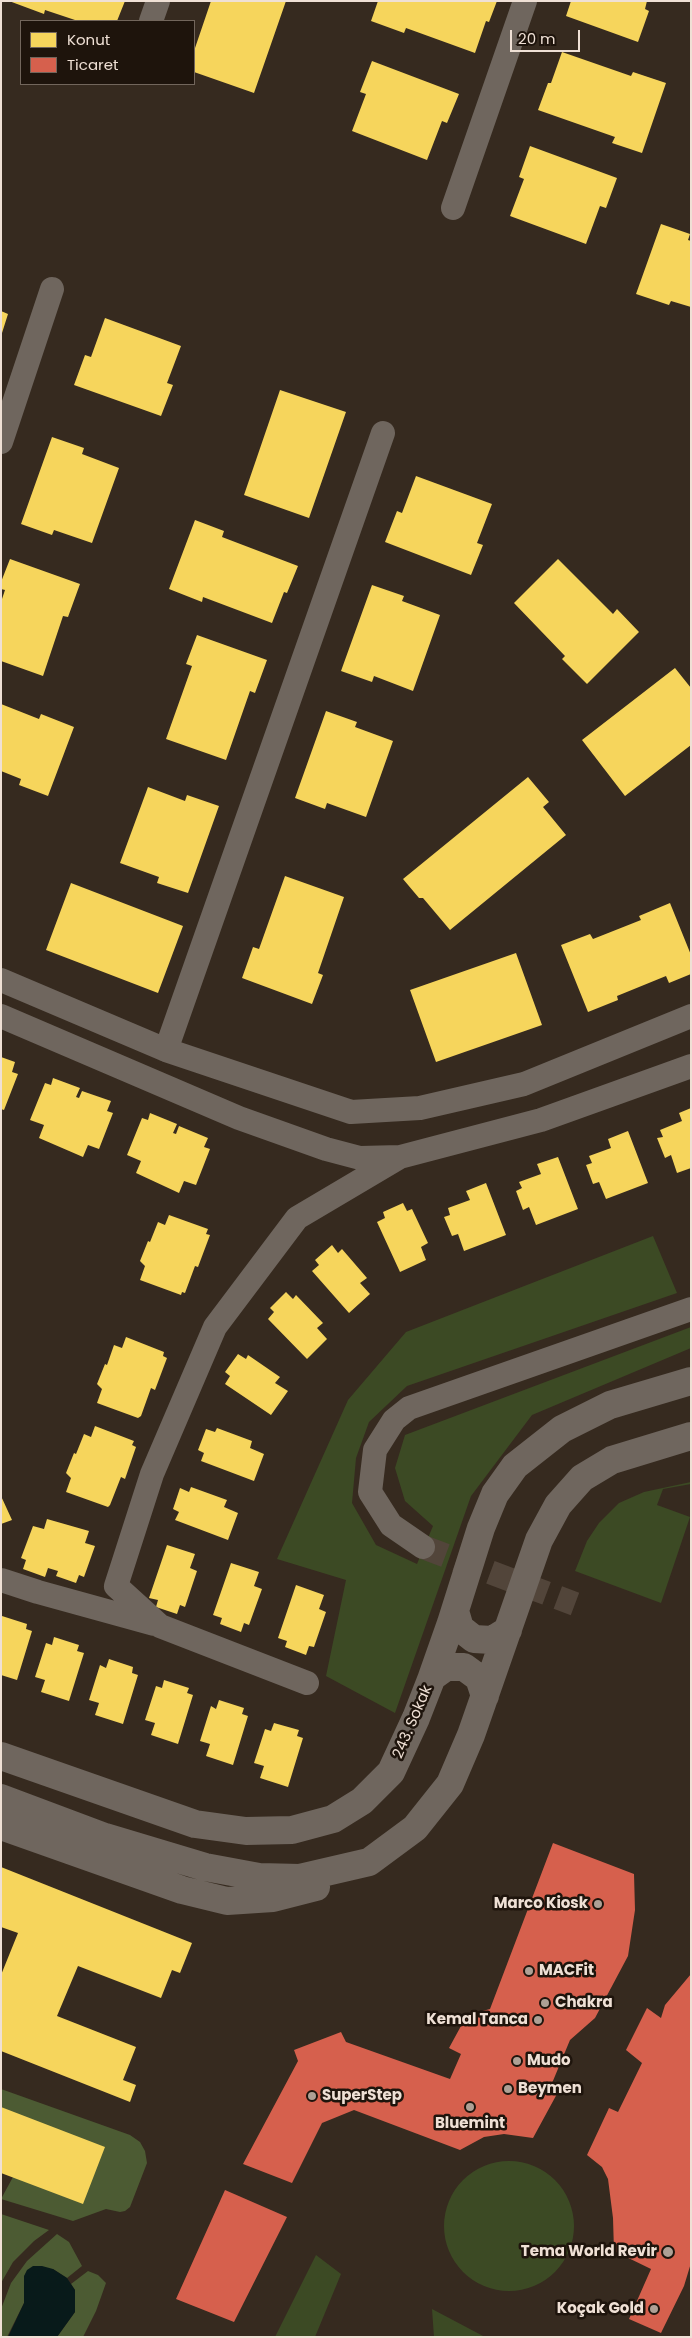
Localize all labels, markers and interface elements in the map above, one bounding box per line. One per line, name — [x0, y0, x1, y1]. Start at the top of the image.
legend — [20, 20, 195, 85]
scale bar — [512, 20, 582, 52]
text: 20 m — [518, 28, 556, 49]
text: Konut — [67, 29, 110, 50]
text: Ticaret — [67, 54, 118, 75]
street label: 243. Sokak — [389, 1683, 437, 1761]
place label: Marco Kiosk — [494, 1895, 588, 1913]
marker: Marco Kiosk — [592, 1898, 604, 1910]
place label: MACFit — [539, 1962, 594, 1980]
marker: MACFit — [523, 1965, 535, 1977]
place label: Chakra — [555, 1994, 613, 2012]
marker: Chakra — [539, 1997, 551, 2009]
place label: Kemal Tanca — [426, 2011, 528, 2029]
marker: Kemal Tanca — [532, 2014, 544, 2026]
place label: Mudo — [527, 2052, 571, 2070]
marker: Mudo — [511, 2055, 523, 2067]
place label: Beymen — [518, 2080, 582, 2098]
marker: Beymen — [502, 2083, 514, 2095]
place label: SuperStep — [322, 2087, 402, 2105]
marker: SuperStep — [306, 2090, 318, 2102]
marker: Bluemint — [464, 2101, 476, 2113]
place label: Bluemint — [435, 2115, 505, 2133]
place label: Tema World Revir — [521, 2243, 657, 2261]
marker: Tema World Revir — [661, 2245, 675, 2259]
place label: Koçak Gold — [557, 2300, 644, 2318]
marker: Koçak Gold — [648, 2303, 660, 2315]

